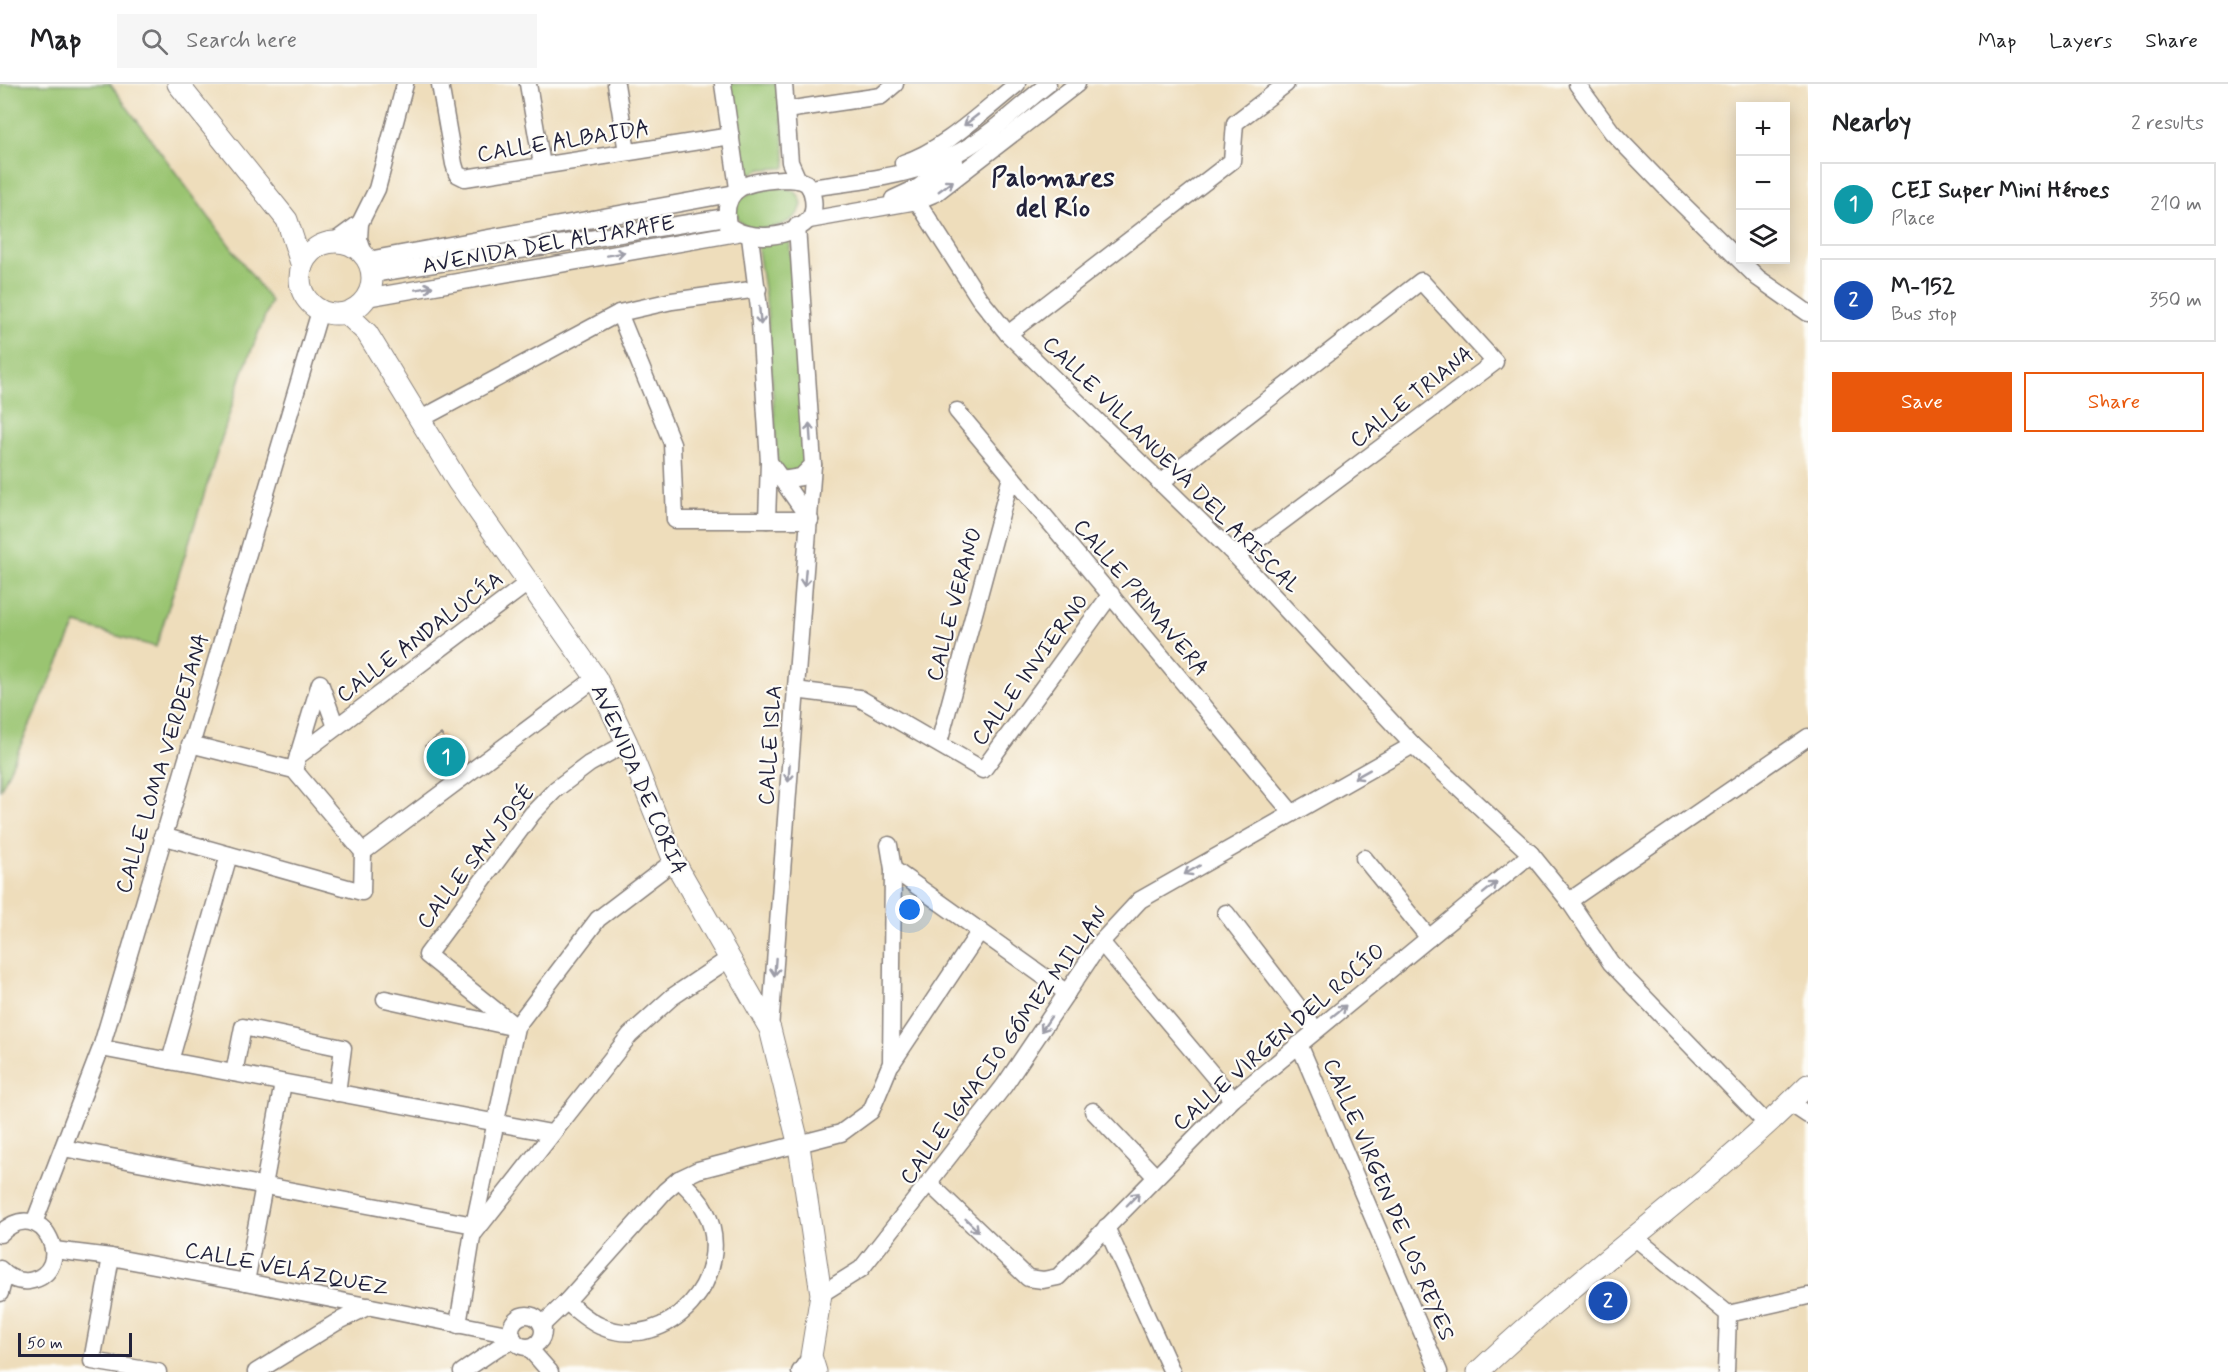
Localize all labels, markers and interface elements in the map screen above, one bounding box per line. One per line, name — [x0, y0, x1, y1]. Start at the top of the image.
search box — [117, 14, 537, 68]
text: Map — [30, 23, 81, 60]
icon: search — [138, 25, 171, 58]
text: Search here — [186, 27, 297, 55]
text: Map — [1978, 27, 2016, 55]
text: Layers — [2049, 27, 2112, 55]
text: Share — [2145, 27, 2198, 55]
map controls — [1736, 102, 1790, 264]
button: + — [1736, 102, 1790, 156]
text: Nearby — [1832, 106, 1911, 140]
text: 2 results — [2131, 110, 2204, 137]
one-way arrow — [963, 113, 979, 126]
street label: CALLE ALBAIDA — [475, 115, 652, 169]
button: − — [1736, 156, 1790, 210]
district label: Palomares del Río — [991, 162, 1115, 226]
text: CEI Super Mini Héroes — [1891, 177, 2109, 205]
one-way arrow — [937, 180, 953, 193]
text: 1 — [1849, 191, 1858, 218]
text: 210 m — [2150, 191, 2202, 218]
text: Place — [1891, 205, 1935, 232]
street label: AVENIDA DEL ALJARAFE — [420, 209, 677, 281]
button: layers — [1736, 210, 1790, 264]
one-way arrow — [606, 248, 625, 259]
text: M-152 — [1891, 273, 1955, 301]
one-way arrow — [414, 282, 433, 293]
text: 2 — [1849, 287, 1858, 314]
text: 350 m — [2149, 287, 2202, 314]
text: Bus stop — [1891, 301, 1957, 328]
one-way arrow — [755, 305, 766, 325]
street label: CALLE VILLANUEVA DEL ARISCAL — [1036, 331, 1305, 600]
street label: CALLE TRIANA — [1345, 340, 1480, 455]
button: Save — [1832, 372, 2012, 432]
button: Share — [2024, 372, 2204, 432]
one-way arrow — [805, 422, 816, 442]
street label: CALLE PRIMAVERA — [1066, 514, 1215, 683]
street label: CALLE VERANO — [921, 524, 989, 685]
street label: CALLE ANDALUCÍA — [331, 565, 509, 710]
one-way arrow — [799, 568, 810, 588]
street label: CALLE INVIERNO — [966, 589, 1095, 752]
street label: CALLE LOMA VERDEJANA — [110, 630, 216, 897]
street label: AVENIDA DE CORIA — [584, 680, 693, 879]
street label: CALLE ISLA — [753, 684, 789, 806]
pin: 1 — [426, 734, 466, 780]
one-way arrow — [783, 762, 794, 782]
one-way arrow — [1354, 768, 1371, 780]
street label: CALLE SAN JOSÉ — [411, 779, 542, 935]
one-way arrow — [1184, 864, 1201, 876]
one-way arrow — [1482, 881, 1498, 894]
your location — [895, 895, 924, 924]
street label: CALLE IGNACIO GÓMEZ MILLAN — [894, 902, 1115, 1191]
street label: CALLE VIRGEN DEL ROCÍO — [1167, 937, 1391, 1137]
one-way arrow — [769, 957, 780, 977]
one-way arrow — [1331, 1005, 1347, 1018]
one-way arrow — [1040, 1015, 1052, 1031]
street label: CALLE VIRGEN DE LOS REYES — [1316, 1054, 1460, 1345]
one-way arrow — [1126, 1192, 1140, 1207]
one-way arrow — [965, 1217, 980, 1232]
street label: CALLE VELÁZQUEZ — [182, 1235, 391, 1303]
pin: 2 — [1588, 1278, 1628, 1324]
scale bar — [18, 1330, 132, 1358]
text: 50 m — [27, 1333, 63, 1354]

